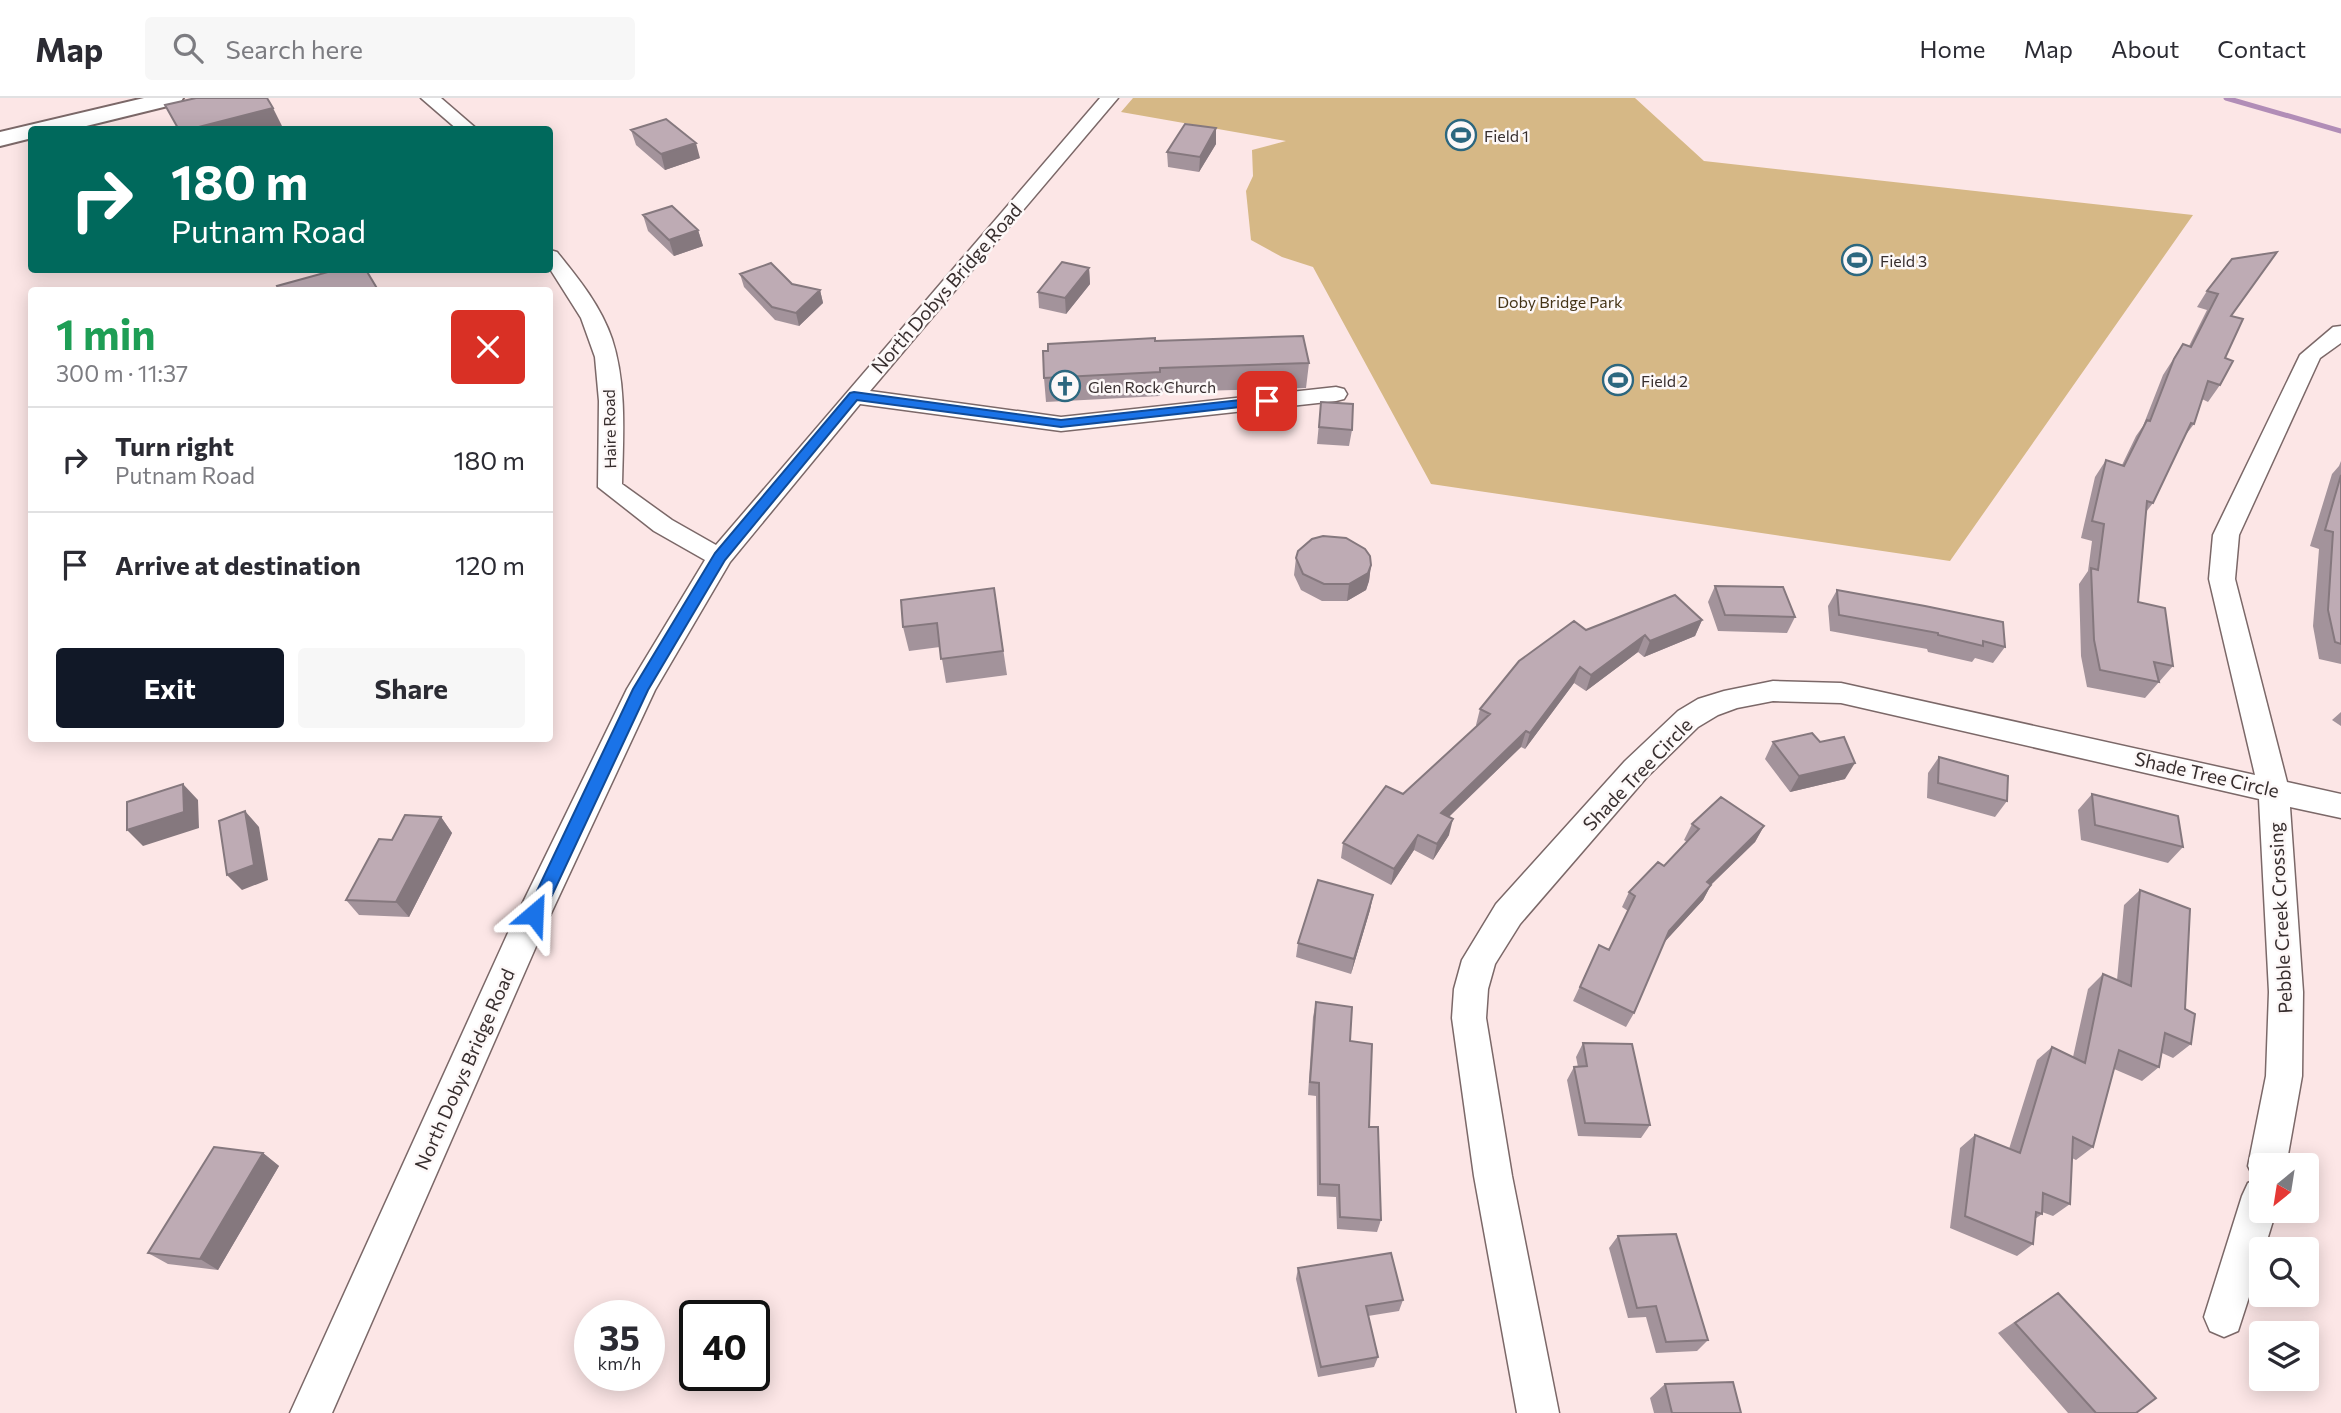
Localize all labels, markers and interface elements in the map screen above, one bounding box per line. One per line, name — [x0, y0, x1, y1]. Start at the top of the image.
search box — [145, 17, 635, 80]
text: Map — [35, 28, 103, 69]
icon: search — [169, 29, 207, 67]
text: Search here — [225, 33, 363, 64]
text: Home — [1920, 34, 1986, 63]
text: Map — [2024, 34, 2073, 63]
text: About — [2111, 34, 2179, 63]
text: Contact — [2217, 34, 2306, 63]
sports icon: Field 1 — [1444, 118, 1478, 152]
place label: Field 1 — [1484, 126, 1529, 145]
text: 180 m — [171, 150, 308, 210]
icon: right — [56, 154, 147, 245]
street label: North Dobys Bridge Road — [866, 198, 1026, 378]
text: Putnam Road — [171, 210, 366, 250]
sports icon: Field 3 — [1840, 243, 1874, 277]
place label: Field 3 — [1880, 251, 1927, 270]
park label: Doby Bridge Park — [1497, 292, 1623, 311]
text: 1 min — [56, 307, 156, 359]
button: close — [451, 310, 525, 384]
text: 300 m · 11:37 — [56, 359, 188, 387]
sports icon: Field 2 — [1601, 363, 1635, 397]
church icon: Glen Rock Church — [1048, 369, 1082, 403]
pin — [1237, 371, 1297, 431]
place label: Field 2 — [1641, 371, 1688, 390]
place label: Glen Rock Church — [1088, 377, 1216, 396]
icon: arrive — [1248, 382, 1286, 420]
street label: Haire Road — [599, 389, 619, 469]
text: Turn right — [115, 430, 234, 461]
icon: right — [56, 441, 94, 479]
text: 180 m — [453, 444, 525, 475]
text: Putnam Road — [115, 461, 255, 489]
icon: arrive — [56, 546, 94, 584]
text: Arrive at destination — [115, 549, 361, 580]
text: 120 m — [455, 549, 525, 580]
button: Exit — [56, 648, 284, 728]
button: Share — [298, 648, 525, 728]
street label: Shade Tree Circle — [1577, 713, 1697, 835]
street label: Shade Tree Circle — [2133, 746, 2281, 802]
street label: Pebble Creek Crossing — [2264, 822, 2296, 1014]
position arrow — [497, 877, 571, 951]
street label: North Dobys Bridge Road — [409, 965, 519, 1173]
north arrow — [2249, 1153, 2319, 1223]
map controls — [2249, 1153, 2319, 1391]
button: search — [2249, 1237, 2319, 1307]
speed limit sign: 40 — [679, 1300, 770, 1391]
text: 35 — [599, 1315, 640, 1358]
button: layers — [2249, 1321, 2319, 1391]
text: km/h — [598, 1352, 641, 1374]

